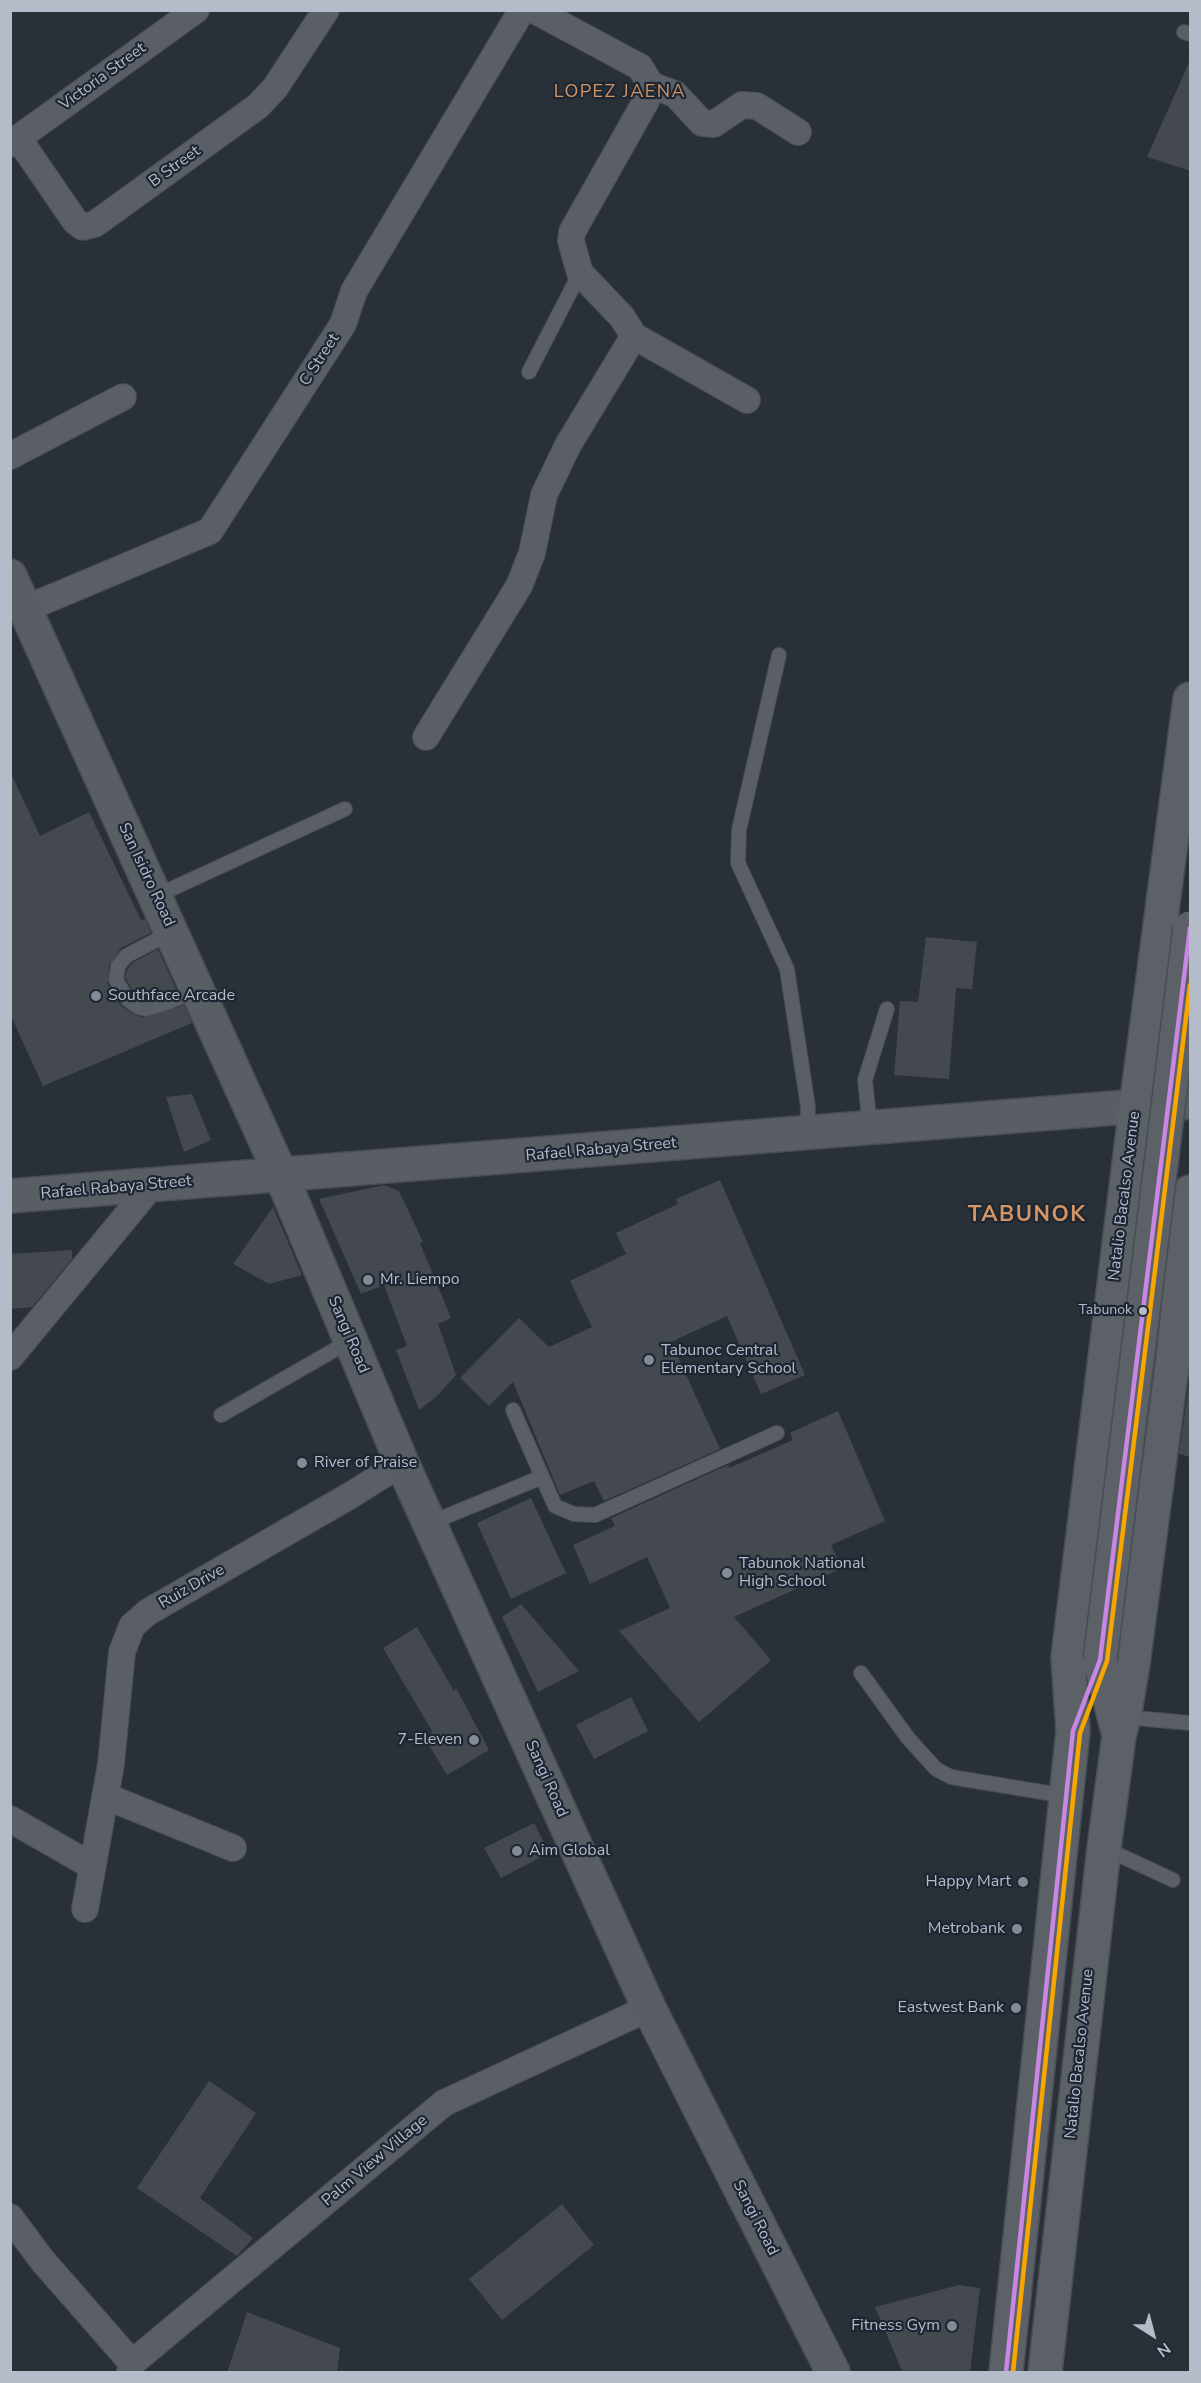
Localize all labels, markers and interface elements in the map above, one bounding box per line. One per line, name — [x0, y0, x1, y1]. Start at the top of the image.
street label: Victoria Street — [56, 39, 150, 115]
district label: LOPEZ JAENA — [554, 82, 686, 104]
street label: B Street — [146, 142, 204, 192]
street label: C Street — [296, 330, 344, 390]
street label: San Isidro Road — [114, 820, 178, 930]
place label: Southface Arcade — [108, 986, 235, 1006]
marker: Southface Arcade — [89, 989, 103, 1003]
street label: Natalio Bacalso Avenue — [1105, 1110, 1145, 1282]
street label: Rafael Rabaya Street — [525, 1134, 677, 1166]
street label: Rafael Rabaya Street — [40, 1172, 192, 1204]
district label: TABUNOK — [968, 1203, 1086, 1229]
place label: Mr. Liempo — [380, 1270, 460, 1290]
marker: Mr. Liempo — [361, 1273, 375, 1287]
street label: Sangi Road — [323, 1294, 373, 1376]
place label: Tabunok — [1078, 1303, 1132, 1319]
marker: Tabunok — [1137, 1305, 1149, 1317]
place label: Tabunoc Central Elementary School — [661, 1341, 796, 1379]
marker: Tabunoc Central Elementary School — [642, 1353, 656, 1367]
place label: River of Praise — [314, 1453, 417, 1473]
marker: River of Praise — [295, 1456, 309, 1470]
place label: Tabunok National High School — [739, 1554, 865, 1592]
street label: Ruiz Drive — [156, 1560, 228, 1614]
marker: Tabunok National High School — [720, 1566, 734, 1580]
place label: 7-Eleven — [398, 1730, 462, 1750]
marker: 7-Eleven — [467, 1733, 481, 1747]
street label: Sangi Road — [521, 1738, 571, 1820]
place label: Aim Global — [529, 1841, 610, 1861]
marker: Aim Global — [510, 1844, 524, 1858]
place label: Happy Mart — [926, 1872, 1011, 1892]
marker: Happy Mart — [1016, 1875, 1030, 1889]
place label: Metrobank — [928, 1919, 1005, 1939]
marker: Metrobank — [1010, 1922, 1024, 1936]
street label: Natalio Bacalso Avenue — [1062, 1968, 1098, 2140]
place label: Eastwest Bank — [897, 1998, 1004, 2018]
marker: Eastwest Bank — [1009, 2001, 1023, 2015]
street label: Palm View Village — [318, 2111, 432, 2211]
street label: Sangi Road — [728, 2177, 782, 2259]
north arrow — [1123, 2305, 1183, 2365]
place label: Fitness Gym — [851, 2316, 940, 2336]
marker: Fitness Gym — [945, 2319, 959, 2333]
text: N — [1152, 2337, 1175, 2362]

